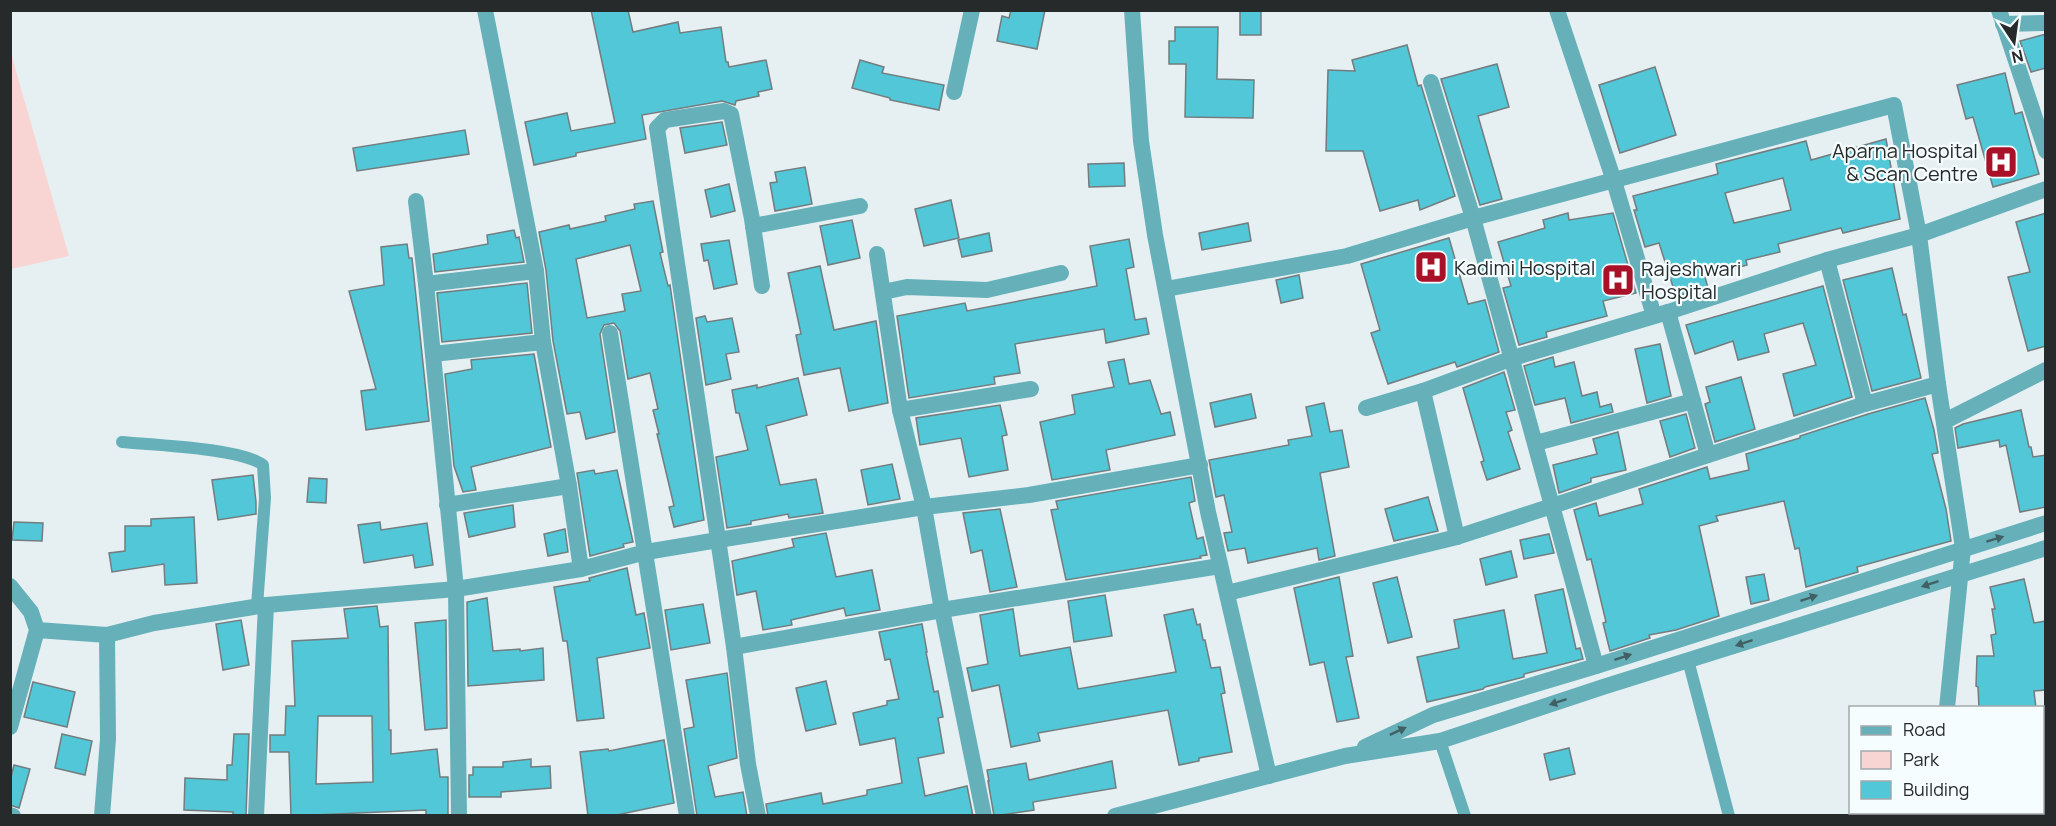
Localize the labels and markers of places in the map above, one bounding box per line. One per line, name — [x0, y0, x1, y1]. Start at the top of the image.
place label: Aparna Hospital & Scan Centre — [1832, 137, 1978, 187]
hospital icon: Aparna Hospital & Scan Centre — [1983, 144, 2019, 180]
hospital icon: Kadimi Hospital — [1413, 249, 1449, 285]
place label: Kadimi Hospital — [1454, 254, 1595, 281]
place label: Rajeshwari Hospital — [1641, 255, 1742, 305]
hospital icon: Rajeshwari Hospital — [1600, 262, 1636, 298]

